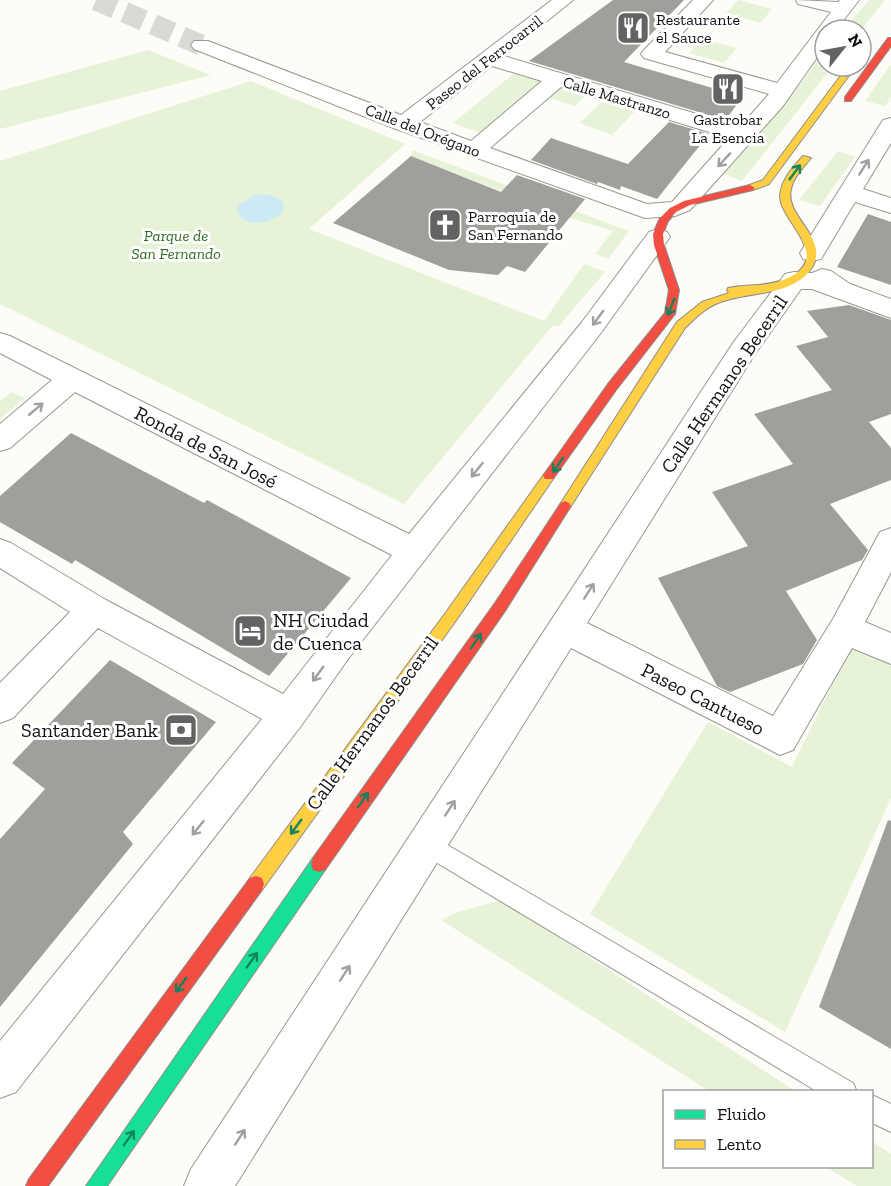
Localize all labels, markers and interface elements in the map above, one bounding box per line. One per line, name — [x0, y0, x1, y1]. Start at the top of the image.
restaurant icon: Restaurante el Sauce — [615, 10, 651, 46]
place label: Restaurante el Sauce — [656, 10, 740, 47]
street label: Paseo del Ferrocarril — [422, 11, 546, 114]
north arrow — [813, 18, 873, 78]
text: N — [844, 30, 867, 51]
restaurant icon: Gastrobar La Esencia — [710, 71, 746, 107]
street label: Calle Mastranzo — [561, 72, 673, 123]
street label: Calle del Orégano — [363, 100, 483, 161]
place label: Gastrobar La Esencia — [692, 110, 765, 147]
one-way arrow — [716, 152, 731, 167]
one-way arrow — [859, 159, 871, 176]
one-way arrow — [789, 164, 801, 180]
church icon: Parroquia de San Fernando — [427, 207, 463, 243]
place label: Parroquia de San Fernando — [468, 207, 563, 244]
park label: Parque de San Fernando — [131, 226, 221, 263]
street label: Calle Hermanos Becerril — [656, 290, 792, 478]
one-way arrow — [665, 298, 676, 316]
one-way arrow — [592, 309, 605, 325]
street label: Ronda de San José — [131, 401, 281, 493]
one-way arrow — [28, 402, 43, 416]
one-way arrow — [552, 457, 564, 473]
one-way arrow — [470, 462, 483, 478]
one-way arrow — [583, 583, 595, 600]
place label: NH Ciudad de Cuenca — [273, 608, 369, 655]
hotel icon: NH Ciudad de Cuenca — [232, 613, 268, 649]
street label: Calle Hermanos Becerril — [301, 631, 443, 815]
one-way arrow — [470, 634, 482, 650]
street label: Paseo Cantueso — [637, 658, 769, 740]
one-way arrow — [312, 665, 324, 681]
bank icon: Santander Bank — [163, 712, 199, 748]
place label: Santander Bank — [21, 718, 159, 742]
one-way arrow — [357, 793, 369, 809]
one-way arrow — [444, 801, 456, 817]
one-way arrow — [289, 818, 302, 834]
one-way arrow — [192, 819, 205, 835]
one-way arrow — [246, 953, 258, 969]
one-way arrow — [339, 965, 351, 981]
one-way arrow — [175, 976, 187, 992]
legend — [663, 1090, 873, 1168]
text: Fluido — [717, 1103, 766, 1125]
one-way arrow — [234, 1129, 246, 1146]
one-way arrow — [123, 1130, 135, 1147]
text: Lento — [717, 1133, 762, 1155]

